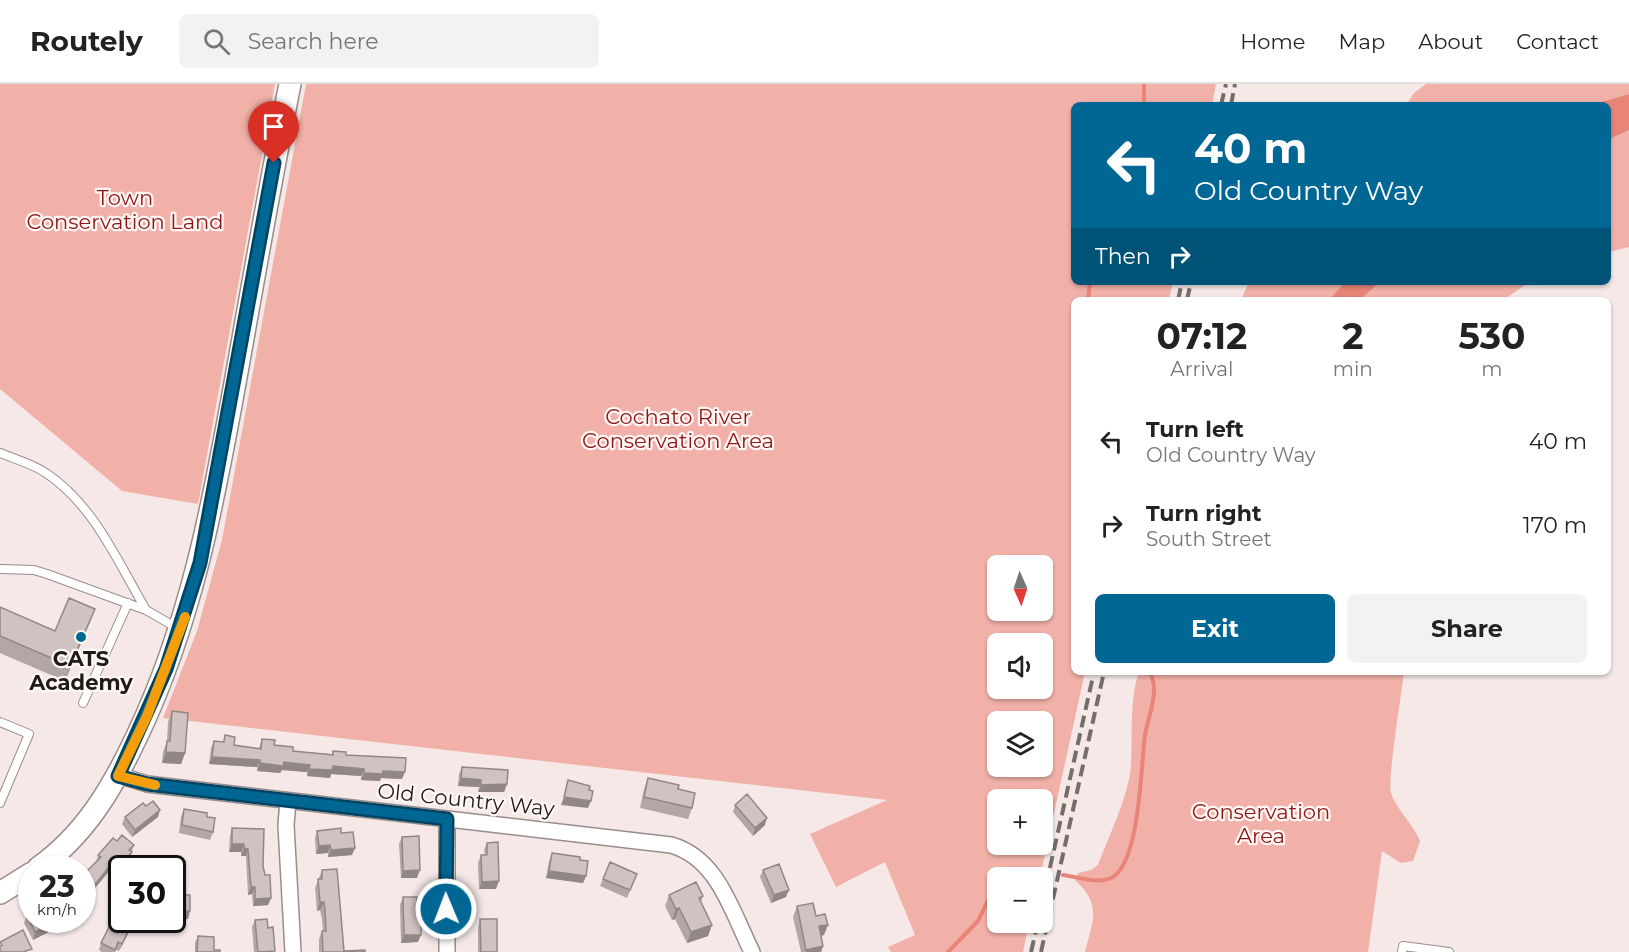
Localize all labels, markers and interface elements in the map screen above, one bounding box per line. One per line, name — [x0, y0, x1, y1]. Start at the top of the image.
search box — [179, 14, 599, 68]
text: Routely — [30, 24, 143, 58]
icon: search — [200, 25, 233, 58]
text: Search here — [248, 28, 379, 55]
text: Home — [1240, 29, 1305, 54]
text: Map — [1338, 29, 1385, 54]
text: About — [1418, 29, 1483, 54]
text: Contact — [1516, 29, 1599, 54]
pin — [248, 101, 299, 163]
icon: arrive — [257, 110, 290, 143]
text: 40 m — [1194, 122, 1307, 174]
icon: left — [1095, 126, 1173, 204]
text: Old Country Way — [1194, 174, 1423, 207]
park label: Town Conservation Land — [26, 185, 224, 234]
icon: right — [1163, 240, 1196, 273]
text: Then — [1095, 243, 1151, 270]
text: 07:12 — [1157, 314, 1247, 358]
text: 2 — [1342, 314, 1363, 358]
text: 530 — [1458, 314, 1525, 358]
text: Arrival — [1170, 357, 1233, 381]
text: min — [1333, 357, 1373, 381]
text: m — [1481, 357, 1503, 381]
park label: Cochato River Conservation Area — [582, 404, 774, 453]
text: Turn left — [1146, 416, 1244, 443]
icon: left — [1095, 425, 1128, 458]
text: 40 m — [1529, 428, 1587, 455]
text: Old Country Way — [1146, 443, 1316, 467]
text: Turn right — [1146, 500, 1261, 527]
icon: right — [1095, 509, 1128, 542]
text: 170 m — [1523, 512, 1587, 539]
text: South Street — [1146, 527, 1272, 551]
north arrow — [987, 555, 1053, 621]
map controls — [987, 555, 1053, 933]
button: Exit — [1095, 594, 1335, 663]
button: Share — [1347, 594, 1587, 663]
marker: CATS Academy — [74, 630, 88, 644]
button: sound — [987, 633, 1053, 699]
place label: CATS Academy — [28, 646, 133, 695]
button: layers — [987, 711, 1053, 777]
street label: Old Country Way — [376, 778, 557, 821]
button: + — [987, 789, 1053, 855]
park label: Conservation Area — [1192, 799, 1330, 848]
speed limit sign: 30 — [108, 855, 186, 933]
button: − — [987, 867, 1053, 933]
text: 23 — [39, 868, 75, 905]
position arrow — [414, 877, 478, 941]
text: km/h — [37, 900, 77, 919]

